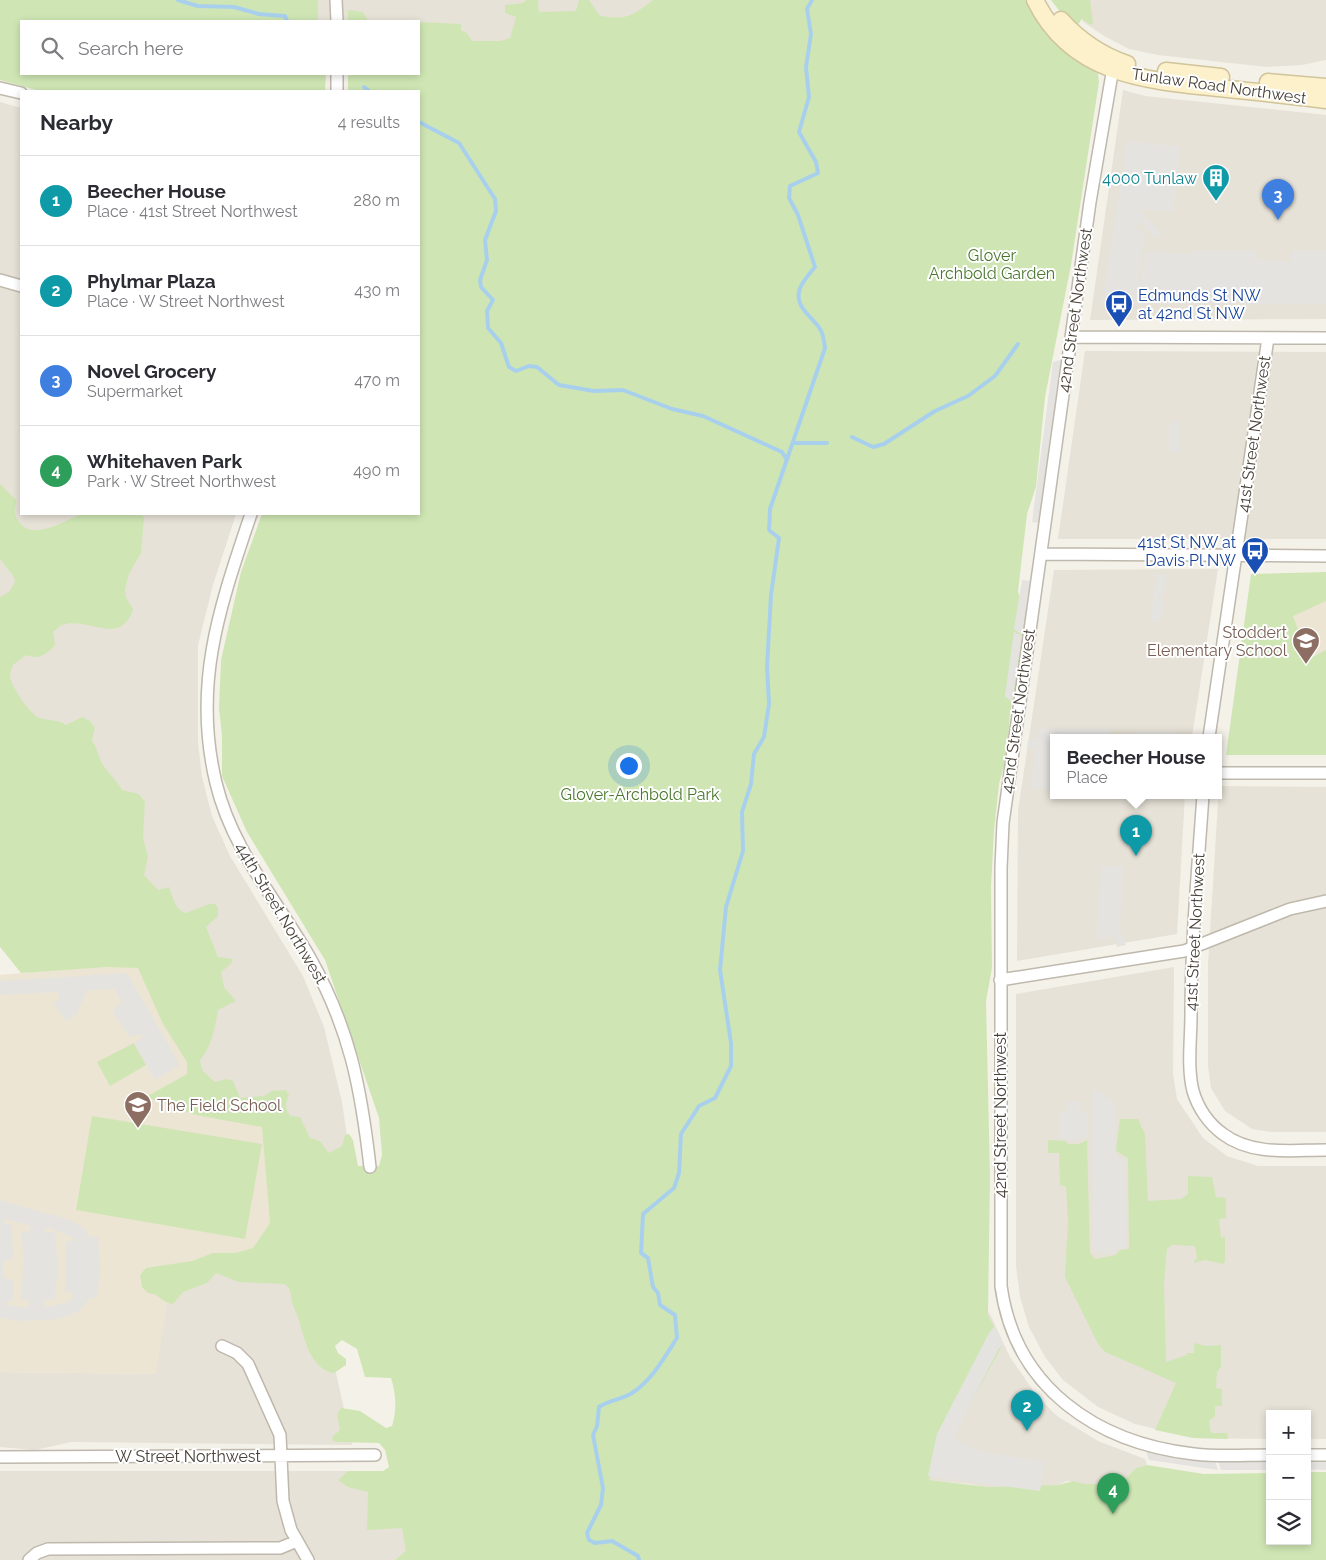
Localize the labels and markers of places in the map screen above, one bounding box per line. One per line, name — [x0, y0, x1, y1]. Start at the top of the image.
building icon: 4000 Tunlaw — [1201, 163, 1231, 202]
place label: 4000 Tunlaw — [1102, 169, 1197, 188]
pin: 3 — [1262, 179, 1294, 220]
place label: Edmunds St NW at 42nd St NW — [1138, 286, 1261, 323]
bus stop icon: Edmunds St NW at 42nd St NW — [1104, 289, 1134, 328]
place label: 41st St NW at Davis Pl NW — [1138, 533, 1237, 570]
bus stop icon: 41st St NW at Davis Pl NW — [1240, 536, 1270, 575]
place label: Stoddert Elementary School — [1147, 623, 1288, 660]
school or university icon: Stoddert Elementary School — [1291, 626, 1321, 665]
pin: 1 — [1120, 815, 1152, 856]
school or university icon: The Field School — [123, 1090, 153, 1129]
place label: The Field School — [157, 1096, 282, 1115]
pin: 2 — [1011, 1390, 1043, 1431]
pin: 4 — [1097, 1473, 1129, 1514]

